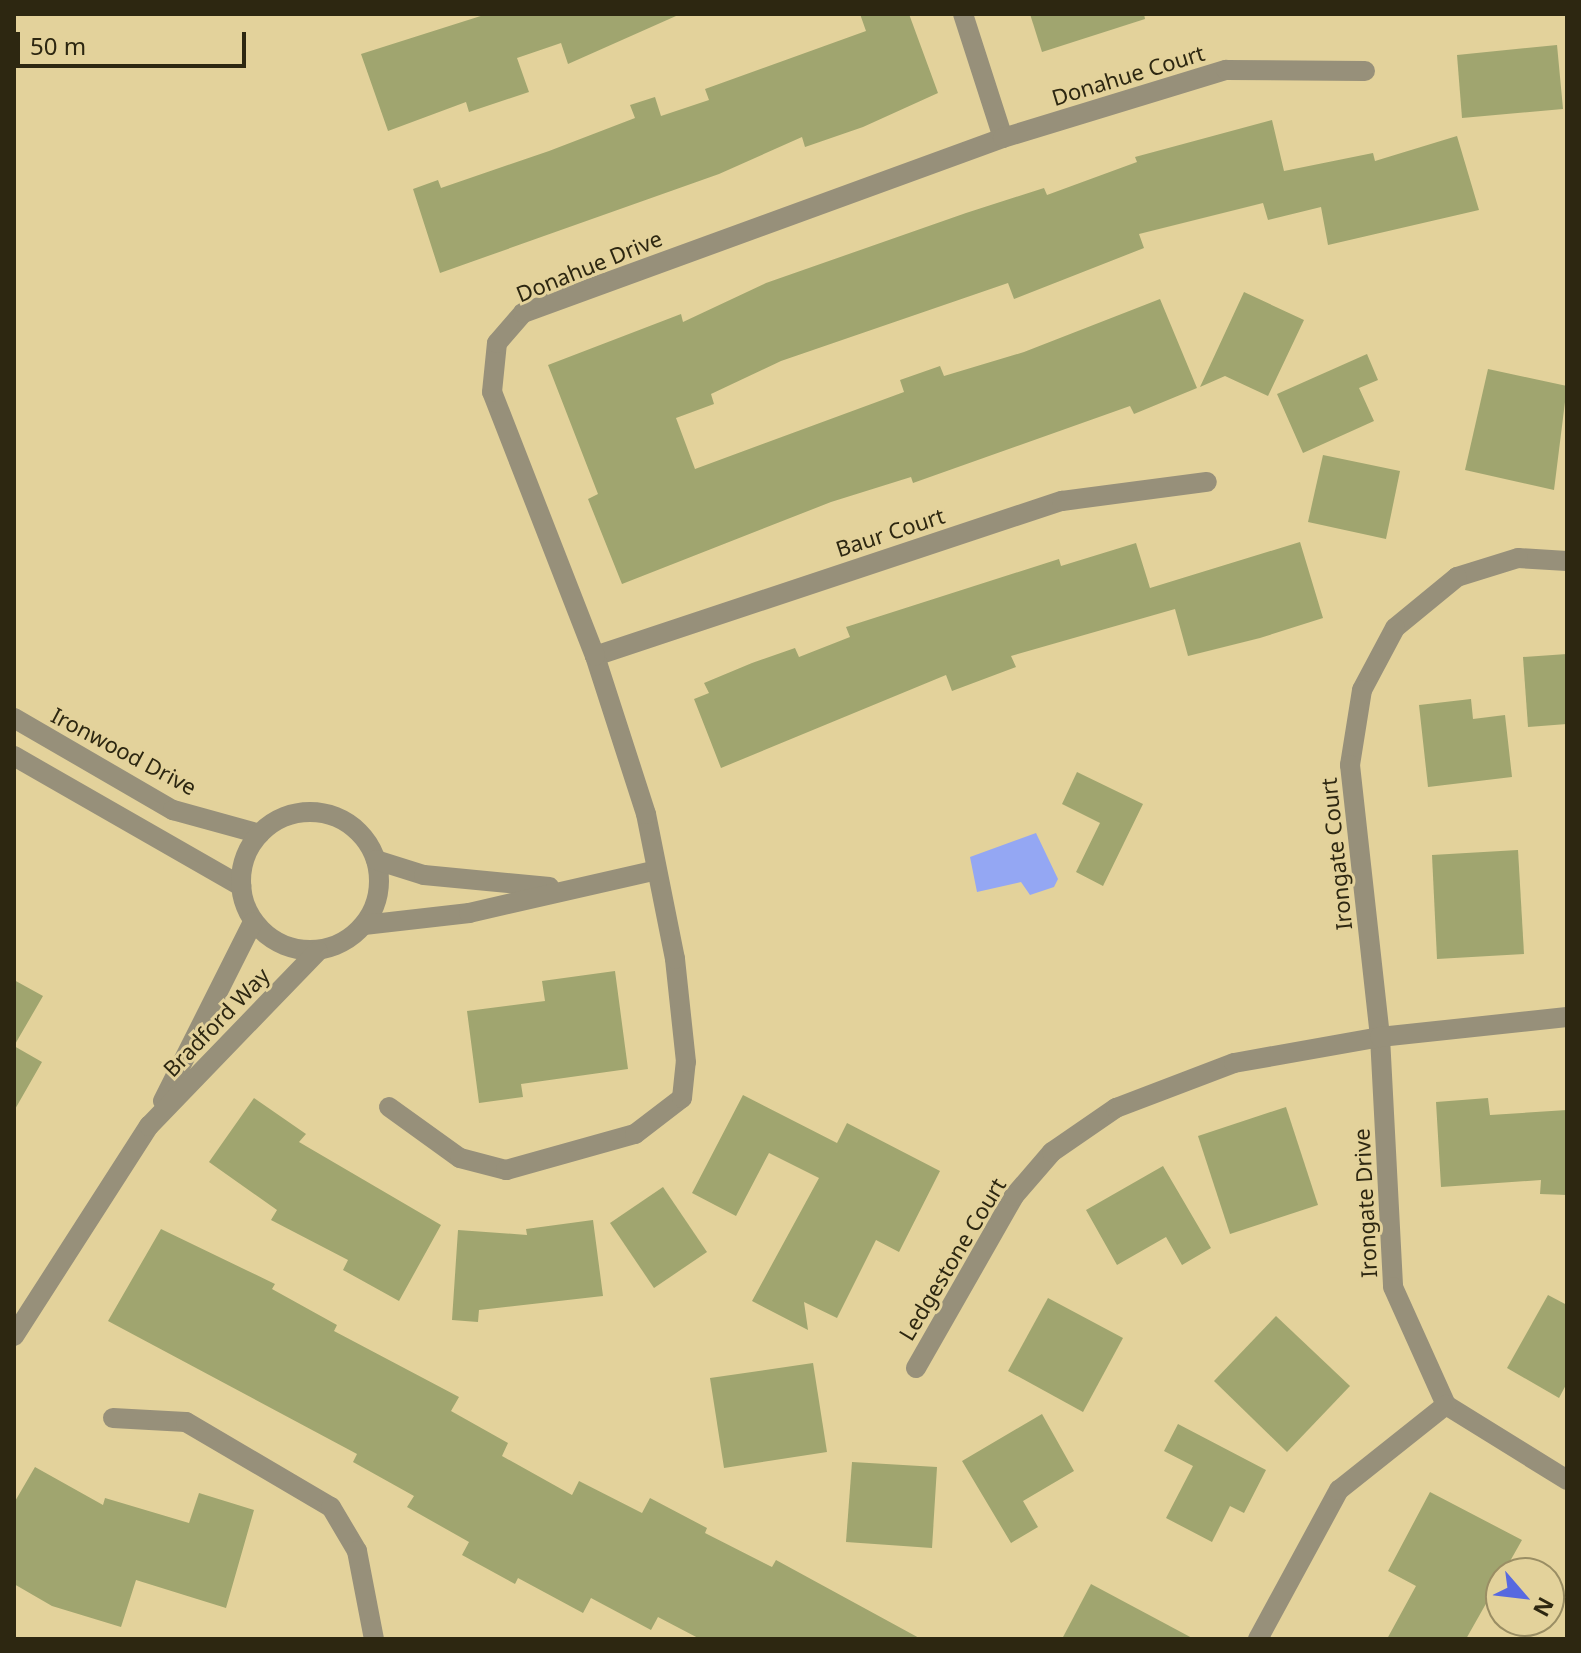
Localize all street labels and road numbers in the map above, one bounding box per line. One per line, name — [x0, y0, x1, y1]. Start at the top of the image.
street label: Donahue Court — [1048, 39, 1208, 111]
street label: Donahue Drive — [512, 225, 666, 307]
street label: Baur Court — [832, 502, 948, 562]
street label: Ironwood Drive — [47, 702, 201, 800]
street label: Irongate Court — [1315, 777, 1357, 931]
street label: Bradford Way — [157, 962, 275, 1082]
street label: Irongate Drive — [1348, 1128, 1382, 1278]
street label: Ledgestone Court — [893, 1173, 1011, 1345]

